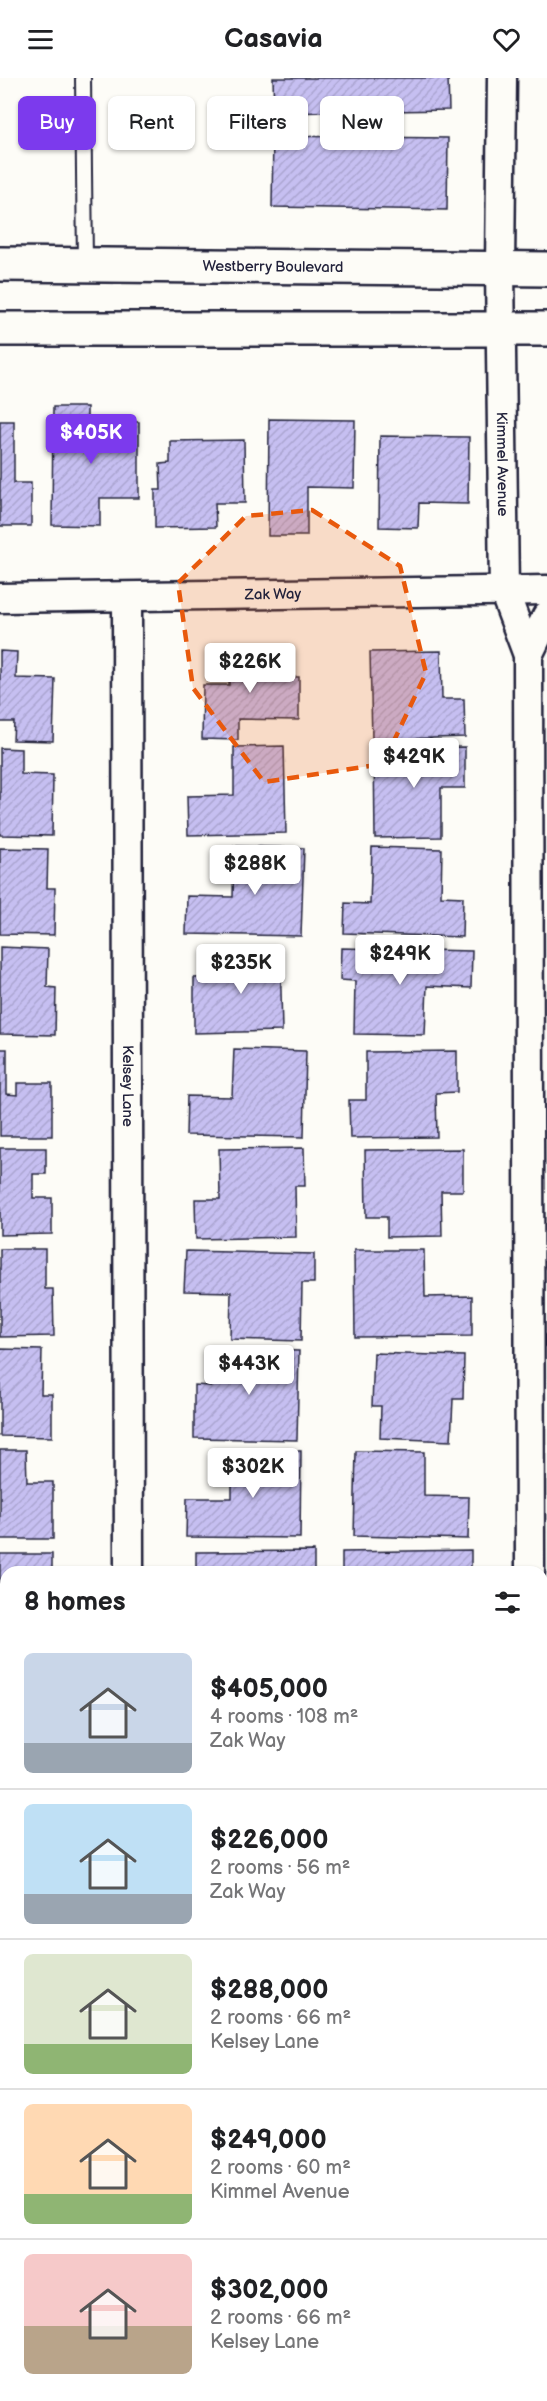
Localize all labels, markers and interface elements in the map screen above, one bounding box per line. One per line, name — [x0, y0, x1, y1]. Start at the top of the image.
icon: menu — [24, 23, 57, 56]
text: Casavia — [224, 23, 323, 55]
icon: heart — [490, 23, 523, 56]
chip: Buy — [18, 96, 96, 150]
chip: Rent — [108, 96, 195, 150]
chip: Filters — [207, 96, 308, 150]
chip: New — [320, 96, 404, 150]
street label: Westberry Boulevard — [202, 256, 344, 277]
street label: Kimmel Avenue — [492, 411, 513, 517]
pin: $405K — [49, 414, 133, 465]
text: $405K — [60, 421, 122, 445]
street label: Zak Way — [244, 584, 302, 604]
pin: $226K — [208, 643, 292, 694]
text: $226K — [219, 650, 281, 674]
pin: $429K — [372, 738, 456, 789]
text: $429K — [383, 745, 445, 769]
pin: $288K — [213, 845, 297, 896]
text: $288K — [224, 852, 286, 876]
pin: $249K — [358, 935, 442, 986]
text: $249K — [369, 942, 431, 966]
pin: $235K — [199, 944, 283, 995]
text: $235K — [210, 951, 272, 975]
street label: Kelsey Lane — [118, 1045, 138, 1127]
pin: $443K — [207, 1345, 291, 1396]
text: $443K — [218, 1352, 280, 1376]
pin: $302K — [211, 1448, 295, 1499]
text: $302K — [222, 1455, 284, 1479]
icon: filters — [491, 1586, 524, 1619]
text: 8 homes — [24, 1587, 126, 1618]
text: $405,000 — [210, 1674, 328, 1705]
icon: home — [72, 1677, 144, 1749]
text: 4 rooms · 108 m² — [210, 1705, 358, 1729]
text: Zak Way — [210, 1729, 285, 1753]
text: $226,000 — [210, 1825, 328, 1856]
icon: home — [72, 1828, 144, 1900]
text: 2 rooms · 56 m² — [210, 1856, 350, 1880]
text: Zak Way — [210, 1880, 285, 1904]
text: $288,000 — [210, 1975, 328, 2006]
icon: home — [72, 1978, 144, 2050]
text: 2 rooms · 66 m² — [210, 2006, 351, 2030]
text: Kelsey Lane — [210, 2030, 319, 2054]
text: $249,000 — [210, 2125, 327, 2156]
icon: home — [72, 2128, 144, 2200]
text: 2 rooms · 60 m² — [210, 2156, 351, 2180]
text: Kimmel Avenue — [210, 2180, 350, 2204]
text: $302,000 — [210, 2275, 328, 2306]
icon: home — [72, 2278, 144, 2350]
text: 2 rooms · 66 m² — [210, 2306, 351, 2330]
text: Kelsey Lane — [210, 2330, 319, 2354]

